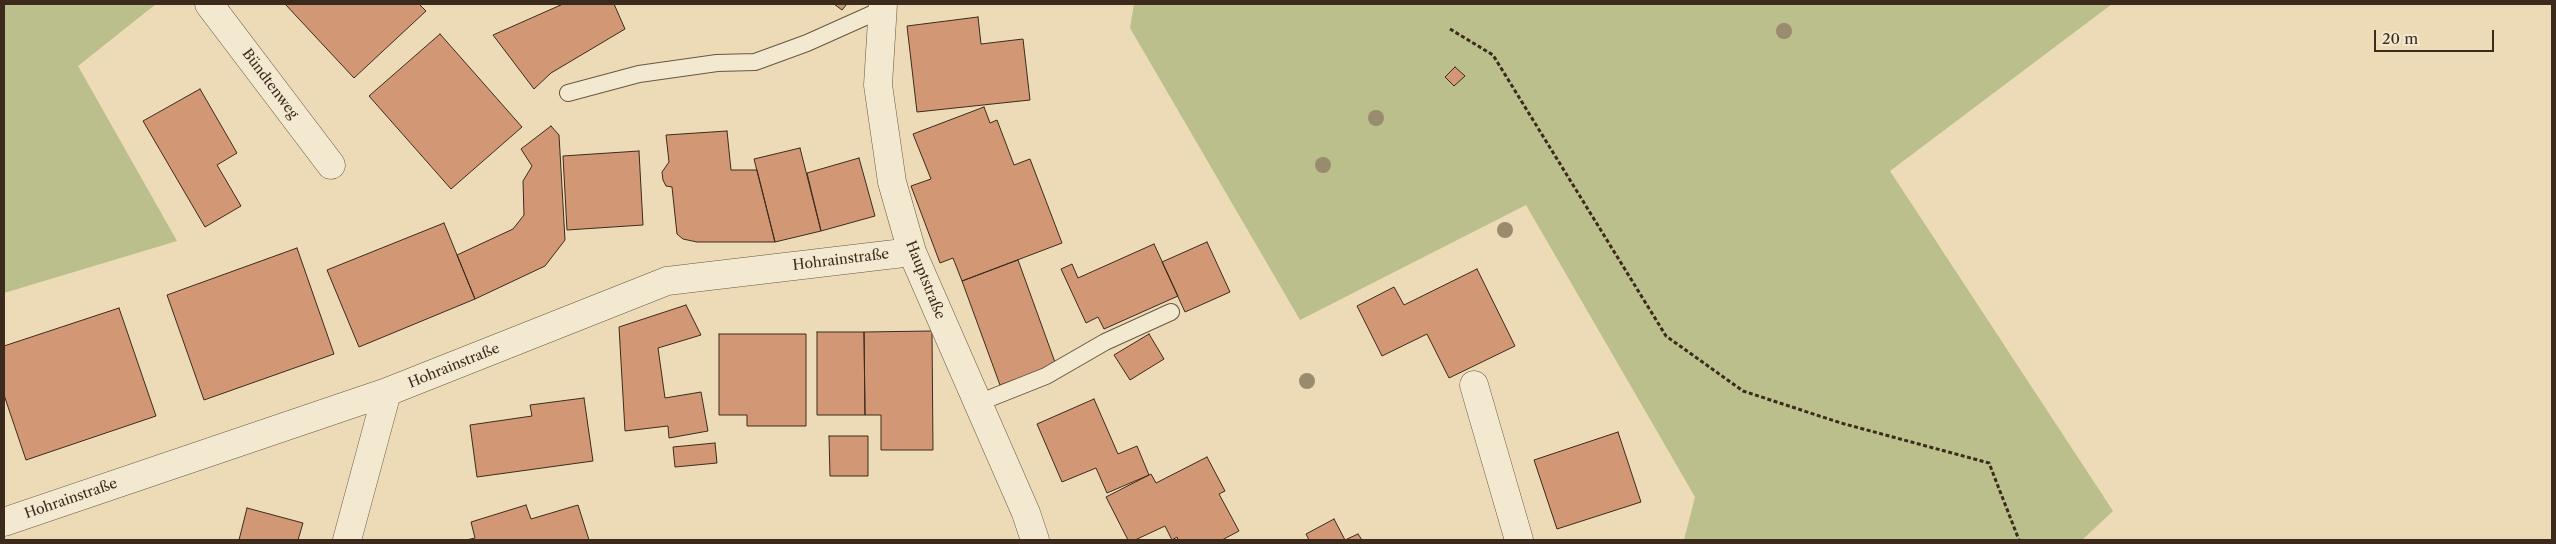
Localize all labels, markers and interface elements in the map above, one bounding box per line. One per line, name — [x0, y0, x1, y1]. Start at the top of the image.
scale bar — [2376, 20, 2496, 52]
text: 20 m — [2382, 29, 2418, 48]
street label: Bündtenweg — [238, 46, 302, 122]
street label: Hauptstraße — [902, 238, 948, 322]
street label: Hohrainstraße — [792, 246, 890, 274]
street label: Hohrainstraße — [406, 340, 502, 392]
street label: Hohrainstraße — [22, 475, 120, 523]

